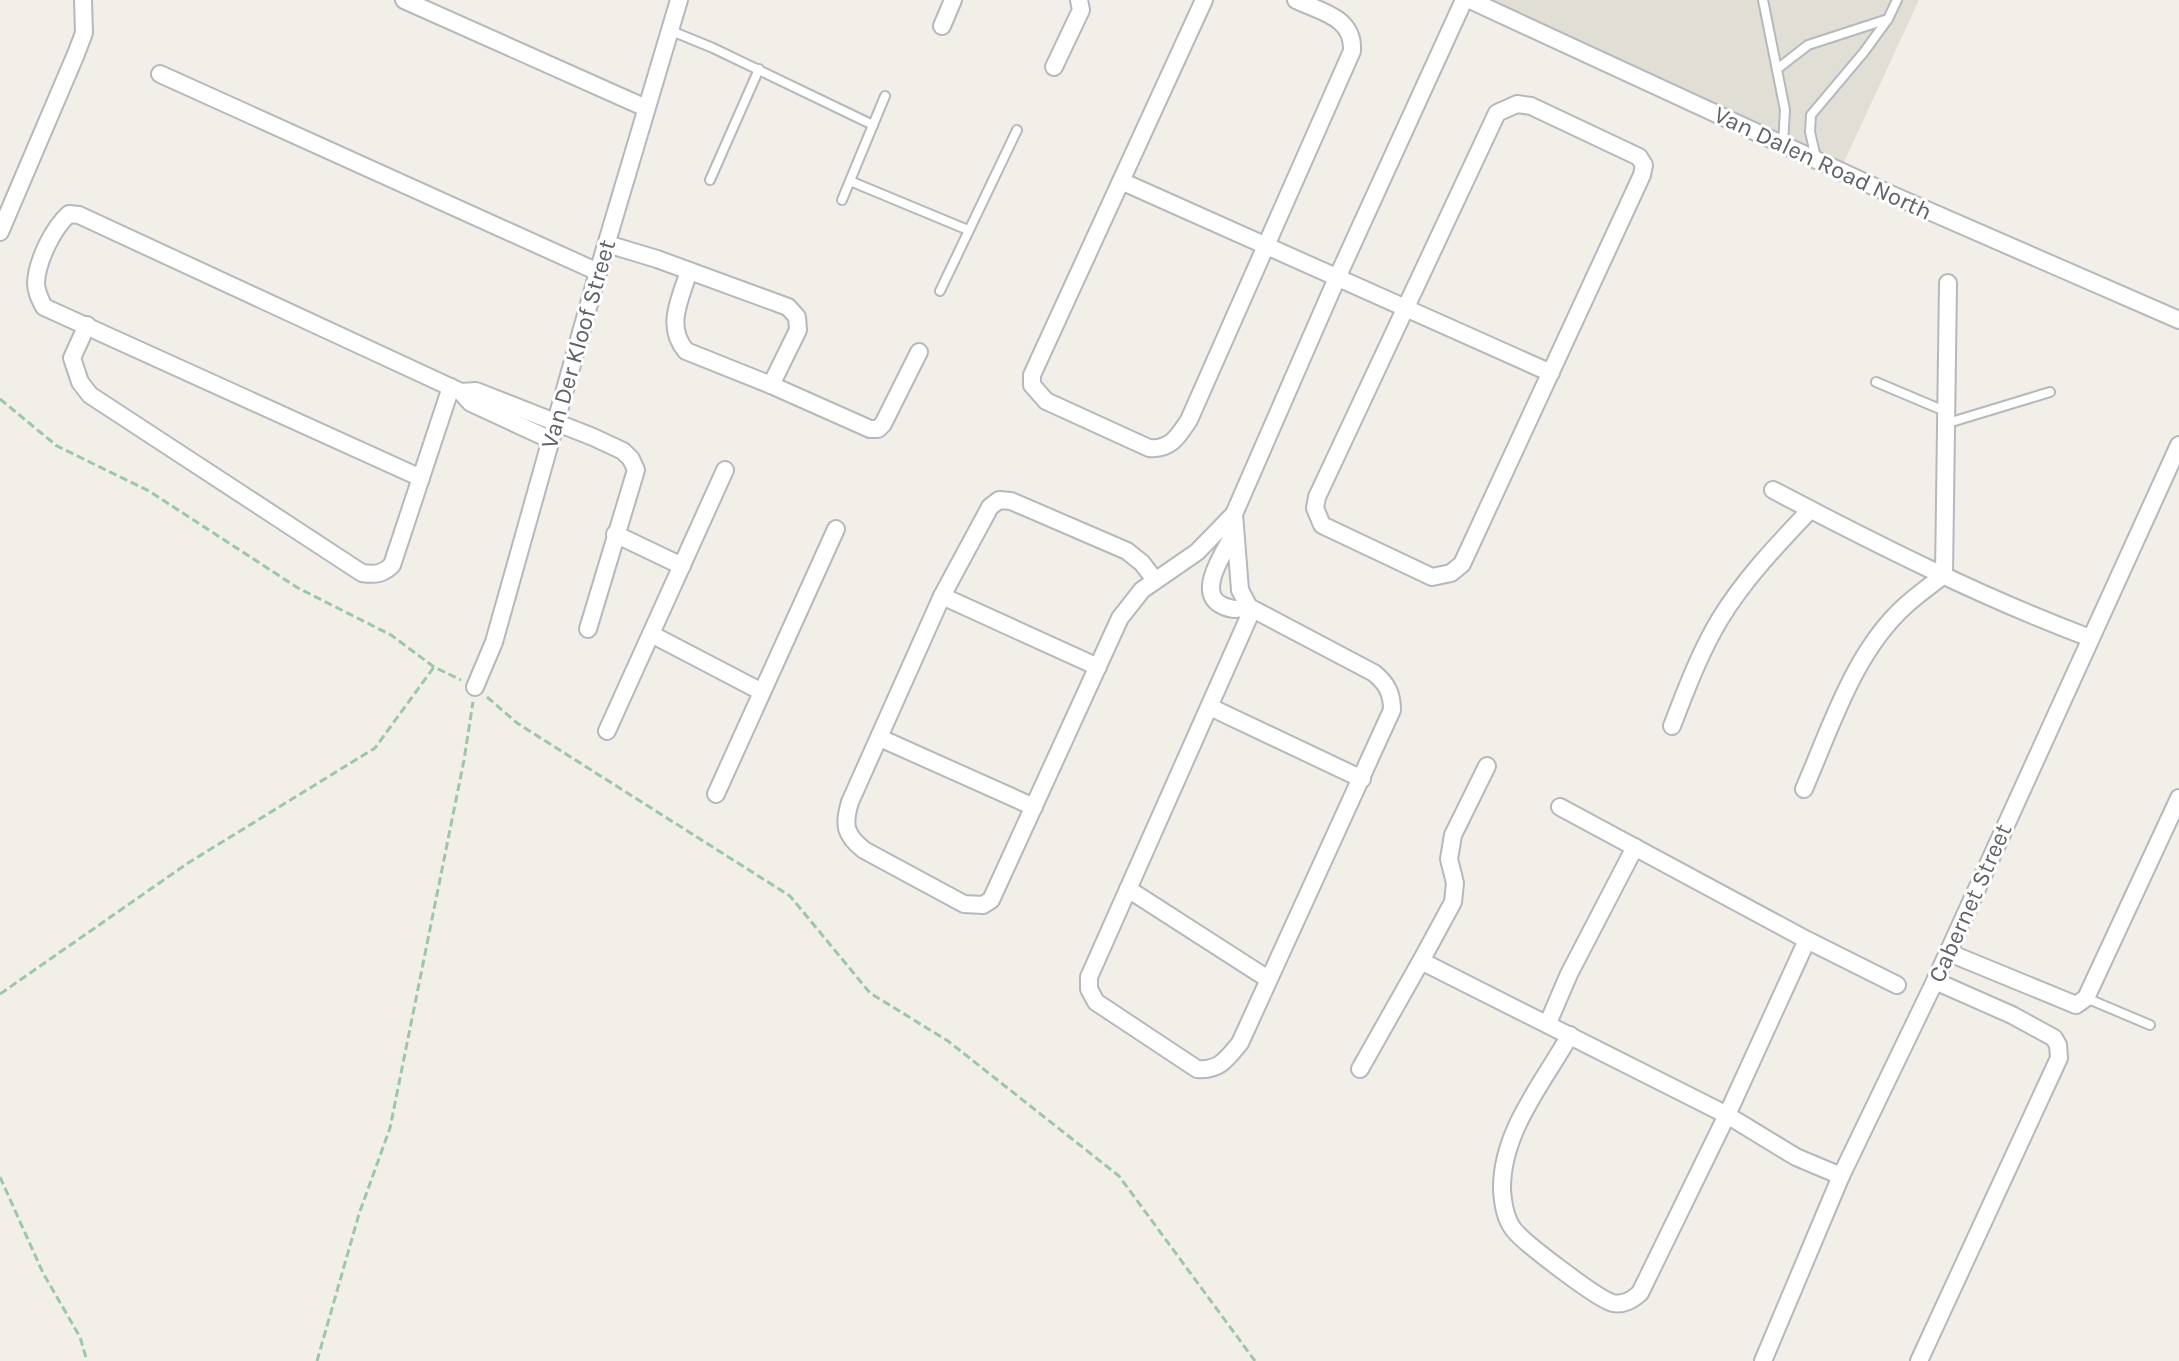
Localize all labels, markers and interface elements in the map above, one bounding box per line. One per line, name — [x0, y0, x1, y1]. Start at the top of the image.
street label: Van Dalen Road North — [1710, 100, 1936, 226]
street label: Van Der Kloof Street — [535, 236, 621, 452]
street label: Cabernet Street — [1923, 819, 2017, 987]

